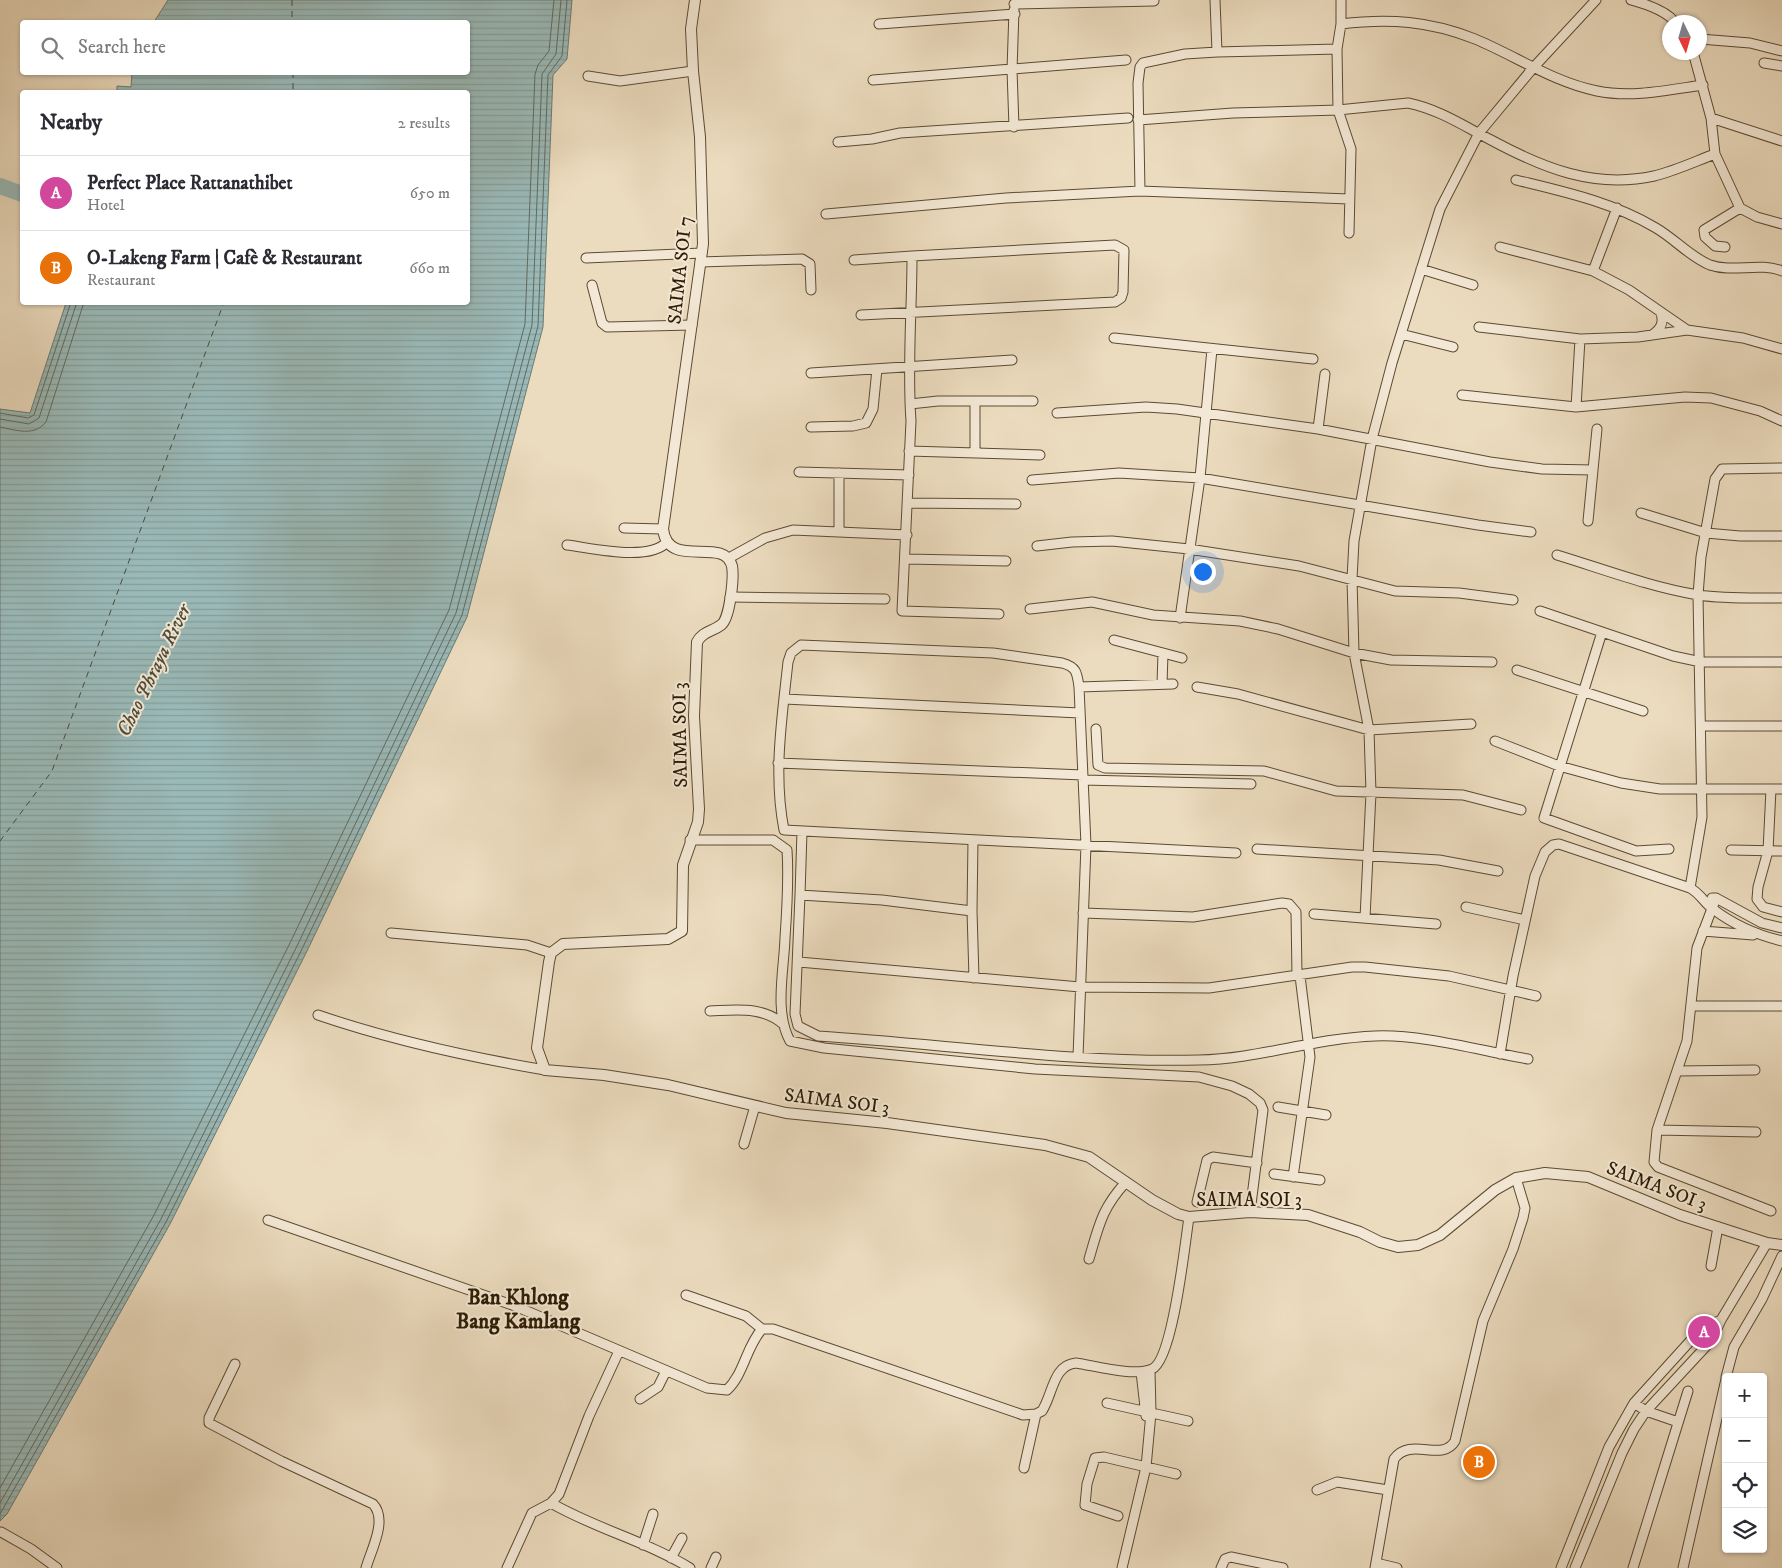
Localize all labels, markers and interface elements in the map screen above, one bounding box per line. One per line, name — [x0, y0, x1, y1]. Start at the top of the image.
north arrow — [1662, 15, 1707, 60]
search box — [20, 20, 470, 75]
icon: search — [38, 34, 66, 62]
text: Search here — [78, 36, 166, 59]
text: Nearby — [40, 110, 102, 136]
text: 2 results — [398, 113, 450, 133]
text: Perfect Place Rattanathibet — [87, 172, 293, 195]
text: A — [51, 183, 61, 203]
text: 650 m — [410, 183, 450, 203]
text: Hotel — [87, 195, 125, 215]
street label: SAIMA SOI 7 — [663, 215, 698, 325]
text: O-Lakeng Farm | Cafè & Restaurant — [87, 247, 362, 270]
text: B — [51, 258, 61, 278]
text: 660 m — [409, 258, 450, 278]
text: Restaurant — [87, 270, 155, 290]
your location — [1190, 559, 1216, 585]
water label: Chao Phraya River — [112, 599, 198, 741]
street label: SAIMA SOI 3 — [668, 682, 693, 788]
street label: SAIMA SOI 3 — [783, 1084, 891, 1119]
street label: SAIMA SOI 3 — [1603, 1157, 1710, 1216]
street label: SAIMA SOI 3 — [1196, 1189, 1302, 1212]
district label: Ban Khlong Bang Kamlang — [456, 1285, 581, 1335]
pin: A — [1688, 1313, 1720, 1351]
map controls — [1722, 1373, 1767, 1553]
button: + — [1722, 1373, 1767, 1418]
button: − — [1722, 1418, 1767, 1463]
pin: B — [1463, 1443, 1495, 1481]
button: locate — [1722, 1463, 1767, 1508]
button: layers — [1722, 1508, 1767, 1553]

